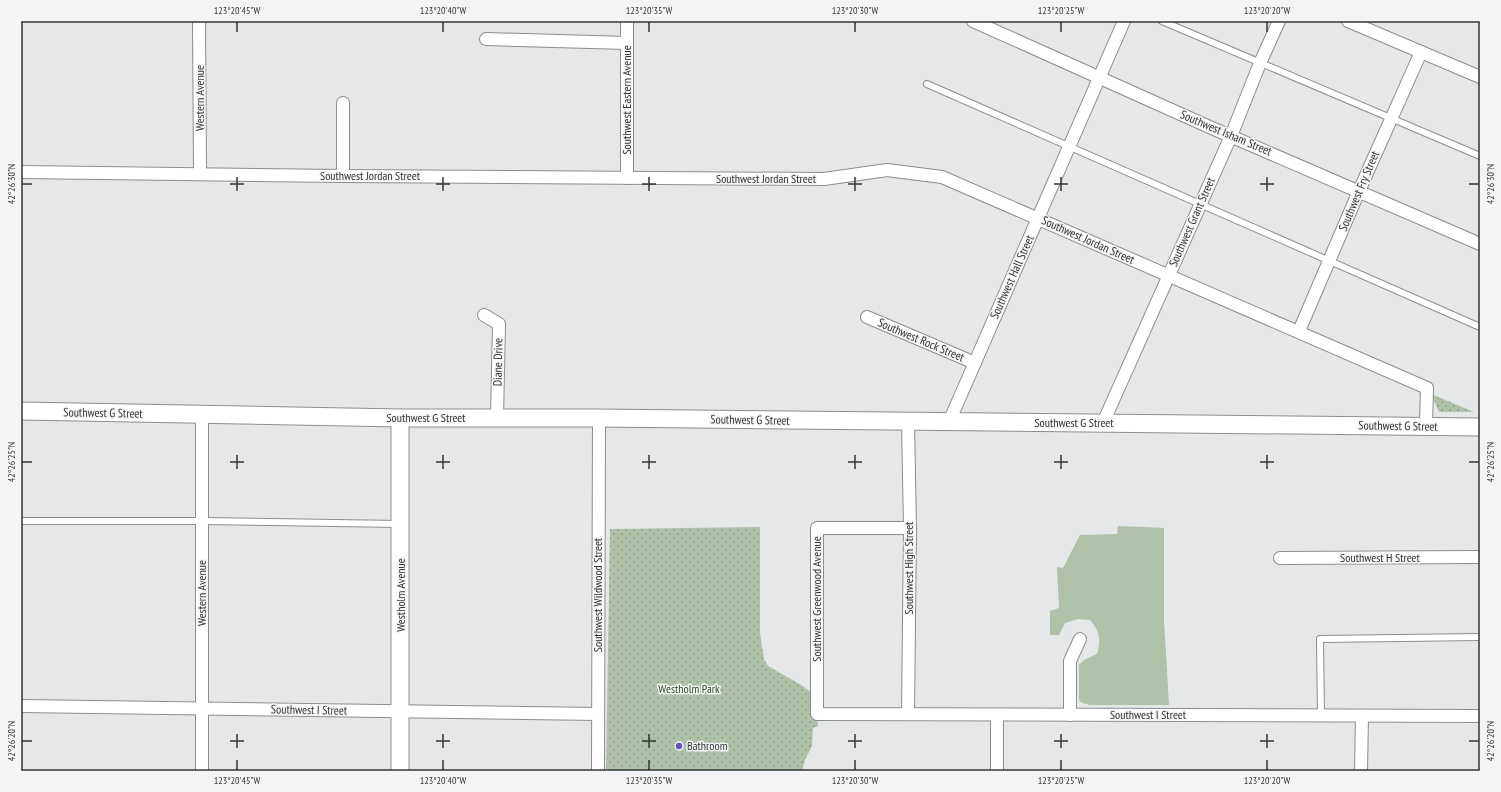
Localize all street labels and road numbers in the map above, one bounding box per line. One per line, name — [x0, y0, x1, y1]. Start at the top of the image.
street label: Southwest Eastern Avenue — [619, 45, 634, 155]
street label: Western Avenue — [192, 65, 207, 131]
street label: Southwest Isham Street — [1178, 106, 1275, 159]
street label: Southwest Fry Street — [1335, 148, 1382, 233]
street label: Southwest Jordan Street — [320, 168, 421, 183]
street label: Southwest Jordan Street — [716, 171, 817, 186]
street label: Southwest Grant Street — [1165, 174, 1218, 269]
street label: Southwest Jordan Street — [1039, 212, 1138, 267]
street label: Southwest Hall Street — [986, 232, 1037, 321]
street label: Southwest Rock Street — [876, 315, 967, 365]
street label: Diane Drive — [490, 338, 505, 386]
street label: Southwest G Street — [63, 404, 143, 421]
street label: Southwest G Street — [386, 410, 466, 425]
street label: Southwest G Street — [710, 411, 790, 428]
street label: Southwest G Street — [1034, 415, 1114, 430]
street label: Southwest G Street — [1358, 417, 1438, 434]
street label: Southwest High Street — [901, 521, 916, 614]
street label: Southwest Greenwood Avenue — [809, 536, 824, 662]
street label: Southwest Wildwood Street — [590, 537, 605, 652]
street label: Southwest H Street — [1340, 550, 1421, 565]
street label: Westholm Avenue — [393, 558, 408, 632]
street label: Western Avenue — [194, 560, 209, 626]
street label: Southwest I Street — [271, 701, 348, 718]
street label: Southwest I Street — [1110, 707, 1187, 722]

